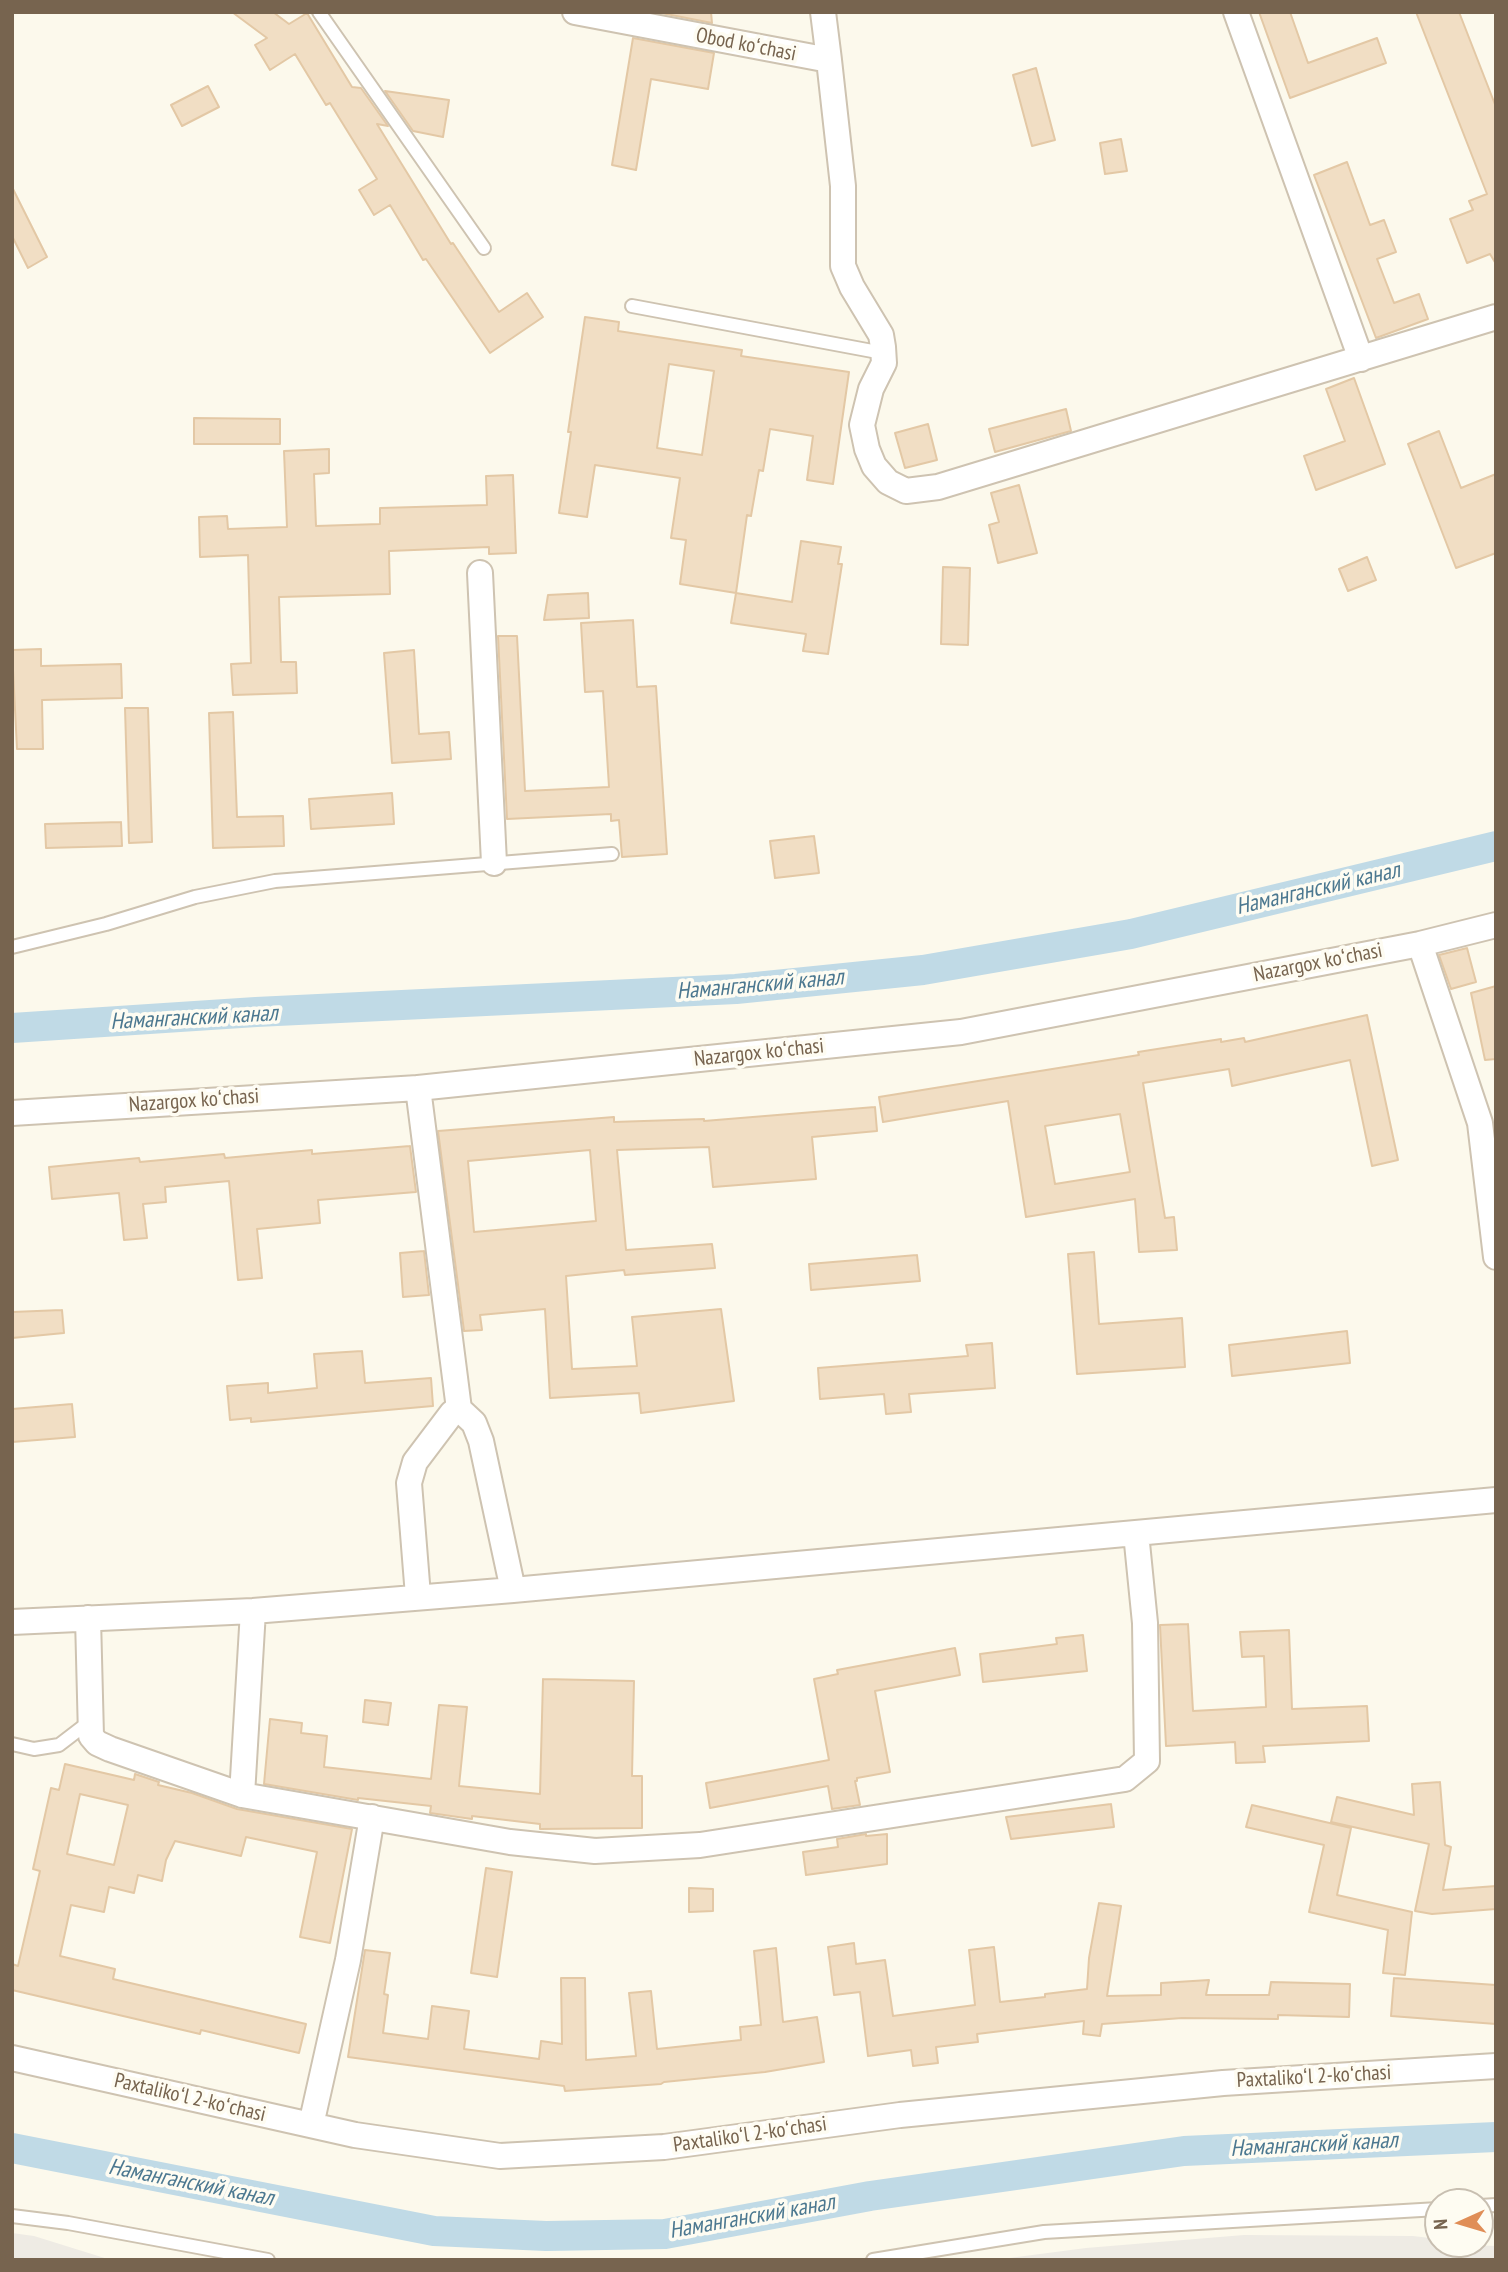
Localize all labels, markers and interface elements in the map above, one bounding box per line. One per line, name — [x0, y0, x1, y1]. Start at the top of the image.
street label: Obod koʻchasi — [694, 23, 798, 67]
water label: Наманганский канал — [1233, 857, 1403, 921]
street label: Nazargox koʻchasi — [1251, 938, 1385, 988]
water label: Наманганский канал — [675, 964, 845, 1006]
water label: Наманганский канал — [110, 1000, 278, 1036]
street label: Nazargox koʻchasi — [693, 1034, 825, 1072]
street label: Nazargox koʻchasi — [128, 1084, 260, 1118]
street label: Paxtalikoʻl 2-koʻchasi — [1236, 2060, 1392, 2094]
street label: Paxtalikoʻl 2-koʻchasi — [112, 2068, 268, 2128]
street label: Paxtalikoʻl 2-koʻchasi — [672, 2112, 828, 2158]
water label: Наманганский канал — [1230, 2127, 1398, 2163]
water label: Наманганский канал — [106, 2153, 276, 2213]
north arrow — [1424, 2188, 1494, 2258]
water label: Наманганский канал — [667, 2189, 837, 2245]
text: N — [1428, 2218, 1452, 2230]

